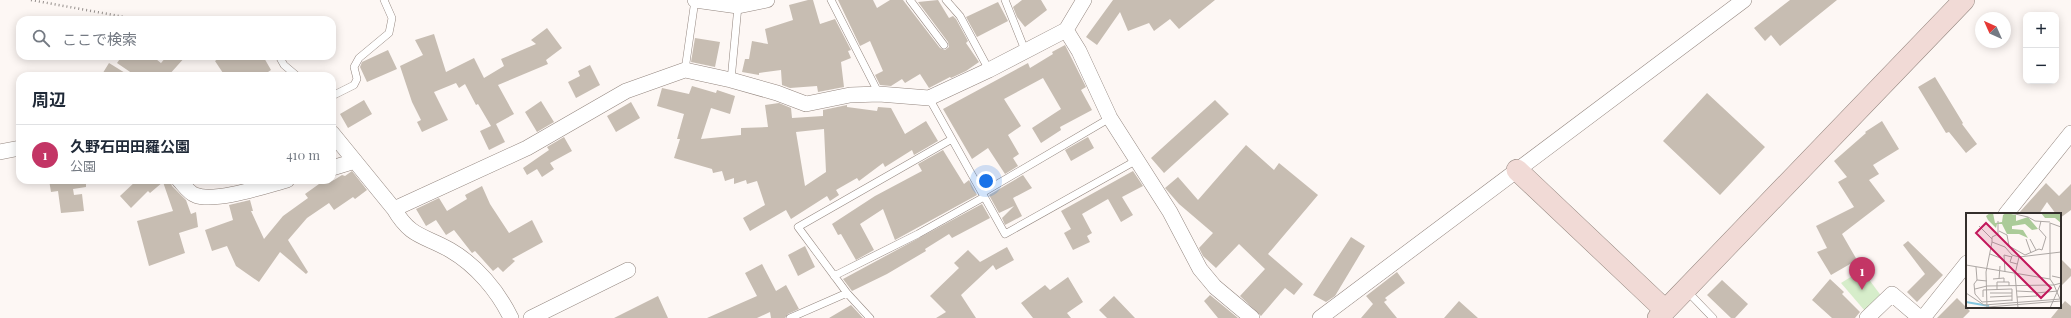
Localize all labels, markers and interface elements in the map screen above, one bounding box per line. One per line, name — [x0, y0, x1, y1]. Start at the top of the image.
north arrow — [1975, 12, 2011, 48]
map controls — [2023, 12, 2059, 84]
button: + — [2023, 12, 2059, 48]
search box — [16, 16, 336, 60]
icon: search — [30, 27, 52, 49]
text: ここで検索 — [62, 29, 137, 49]
button: − — [2023, 48, 2059, 84]
text: 周辺 — [32, 88, 66, 110]
text: 久野石田田羅公園 — [70, 136, 190, 156]
text: 1 — [43, 146, 47, 163]
text: 410 m — [286, 146, 320, 163]
text: 公園 — [70, 157, 96, 174]
your location — [976, 171, 996, 191]
inset map — [1966, 213, 2061, 308]
pin: 1 — [1849, 257, 1875, 290]

